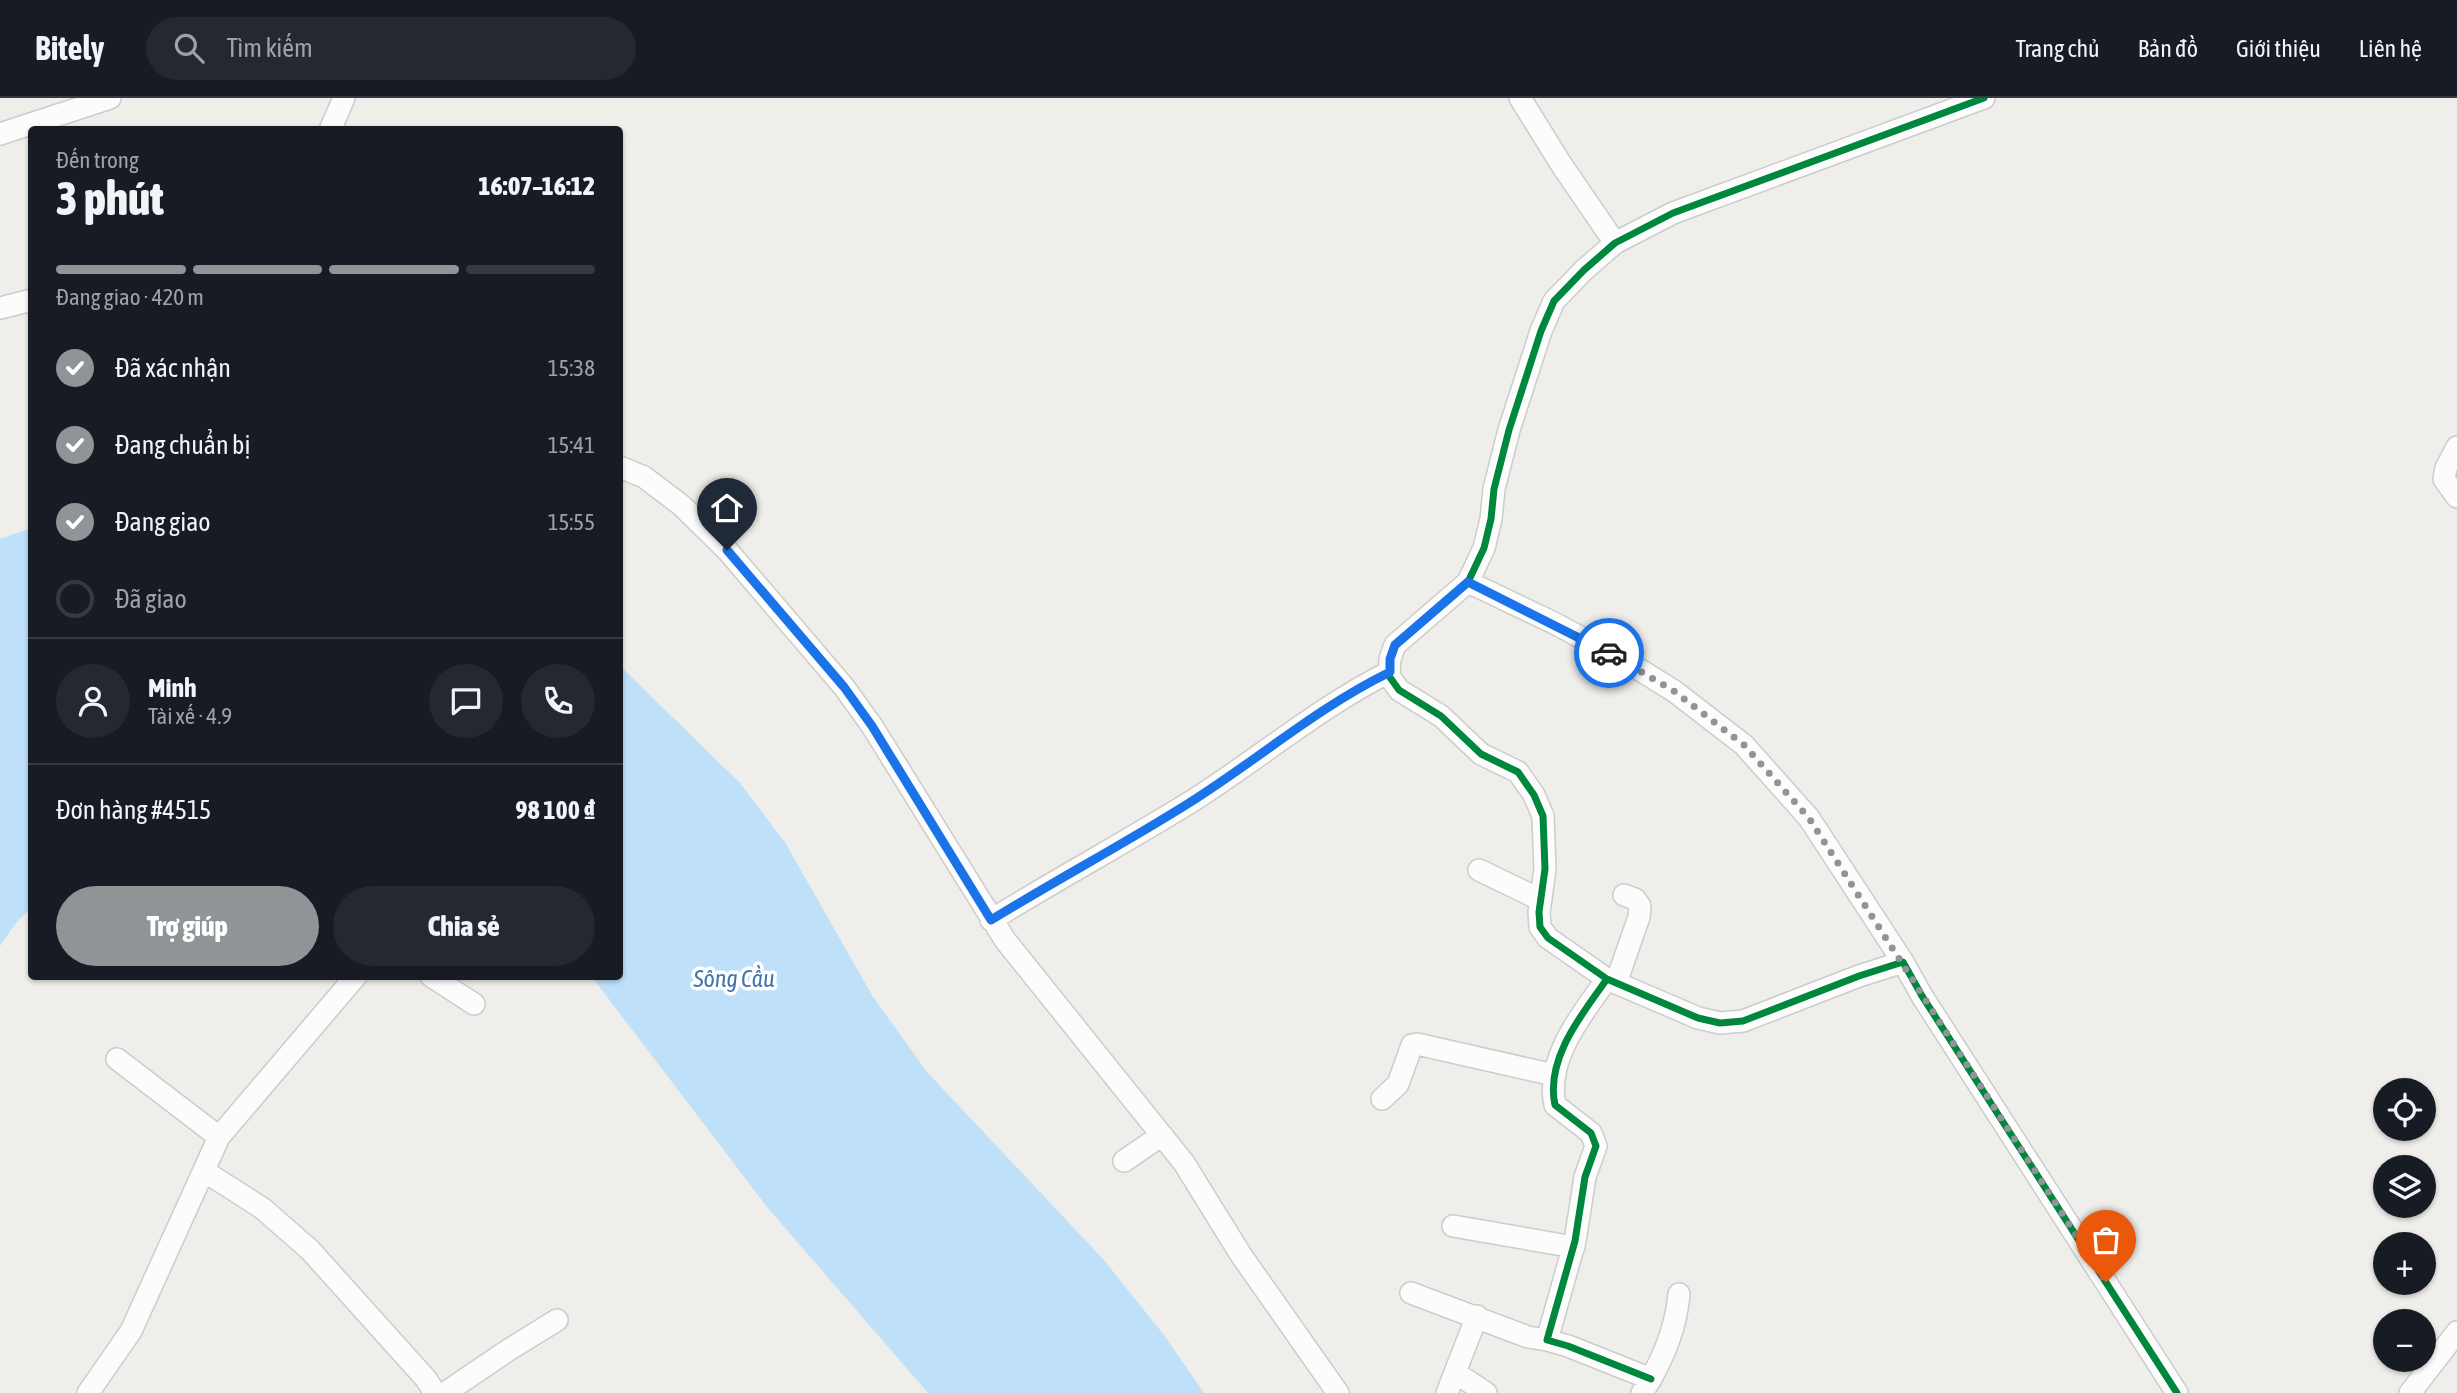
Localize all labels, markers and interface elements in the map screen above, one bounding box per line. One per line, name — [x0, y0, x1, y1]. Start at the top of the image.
search box — [146, 17, 636, 80]
text: Bitely — [35, 29, 104, 67]
icon: search — [170, 29, 208, 67]
text: Tìm kiếm — [226, 33, 313, 63]
text: Trang chủ — [2015, 35, 2100, 62]
text: Bản đồ — [2138, 35, 2198, 62]
text: Giới thiệu — [2236, 35, 2321, 62]
text: Liên hệ — [2359, 35, 2422, 62]
text: Đến trong — [56, 147, 139, 173]
text: 16:07–16:12 — [478, 171, 595, 201]
text: 3 phút — [56, 172, 164, 225]
text: Đang giao · 420 m — [56, 284, 204, 310]
icon: check — [56, 349, 94, 387]
text: Đã xác nhận — [115, 353, 231, 383]
text: 15:38 — [548, 355, 595, 381]
icon: check — [56, 426, 94, 464]
text: Đang chuẩn bị — [115, 430, 250, 460]
text: 15:41 — [548, 432, 595, 458]
pin — [697, 478, 757, 550]
icon: home — [708, 489, 746, 527]
icon: check — [56, 503, 94, 541]
text: Đang giao — [115, 507, 210, 537]
text: 15:55 — [548, 509, 595, 535]
text: Đã giao — [115, 584, 187, 614]
courier — [1574, 618, 1644, 688]
icon: car — [1590, 634, 1628, 672]
button: person — [56, 664, 130, 738]
button: chat — [429, 664, 503, 738]
button: phone — [521, 664, 595, 738]
text: Minh — [148, 673, 197, 703]
text: Tài xế · 4.9 — [148, 703, 232, 729]
text: Đơn hàng #4515 — [56, 795, 211, 825]
text: 98 100 ₫ — [515, 795, 595, 825]
button: Trợ giúp — [56, 886, 319, 966]
button: Chia sẻ — [333, 886, 595, 966]
water label: Sông Cầu — [692, 965, 775, 992]
map controls — [2373, 1078, 2436, 1372]
button: locate — [2373, 1078, 2436, 1141]
button: layers — [2373, 1155, 2436, 1218]
pin — [2076, 1210, 2136, 1282]
icon: bag — [2087, 1221, 2125, 1259]
button: + — [2373, 1232, 2436, 1295]
button: − — [2373, 1309, 2436, 1372]

